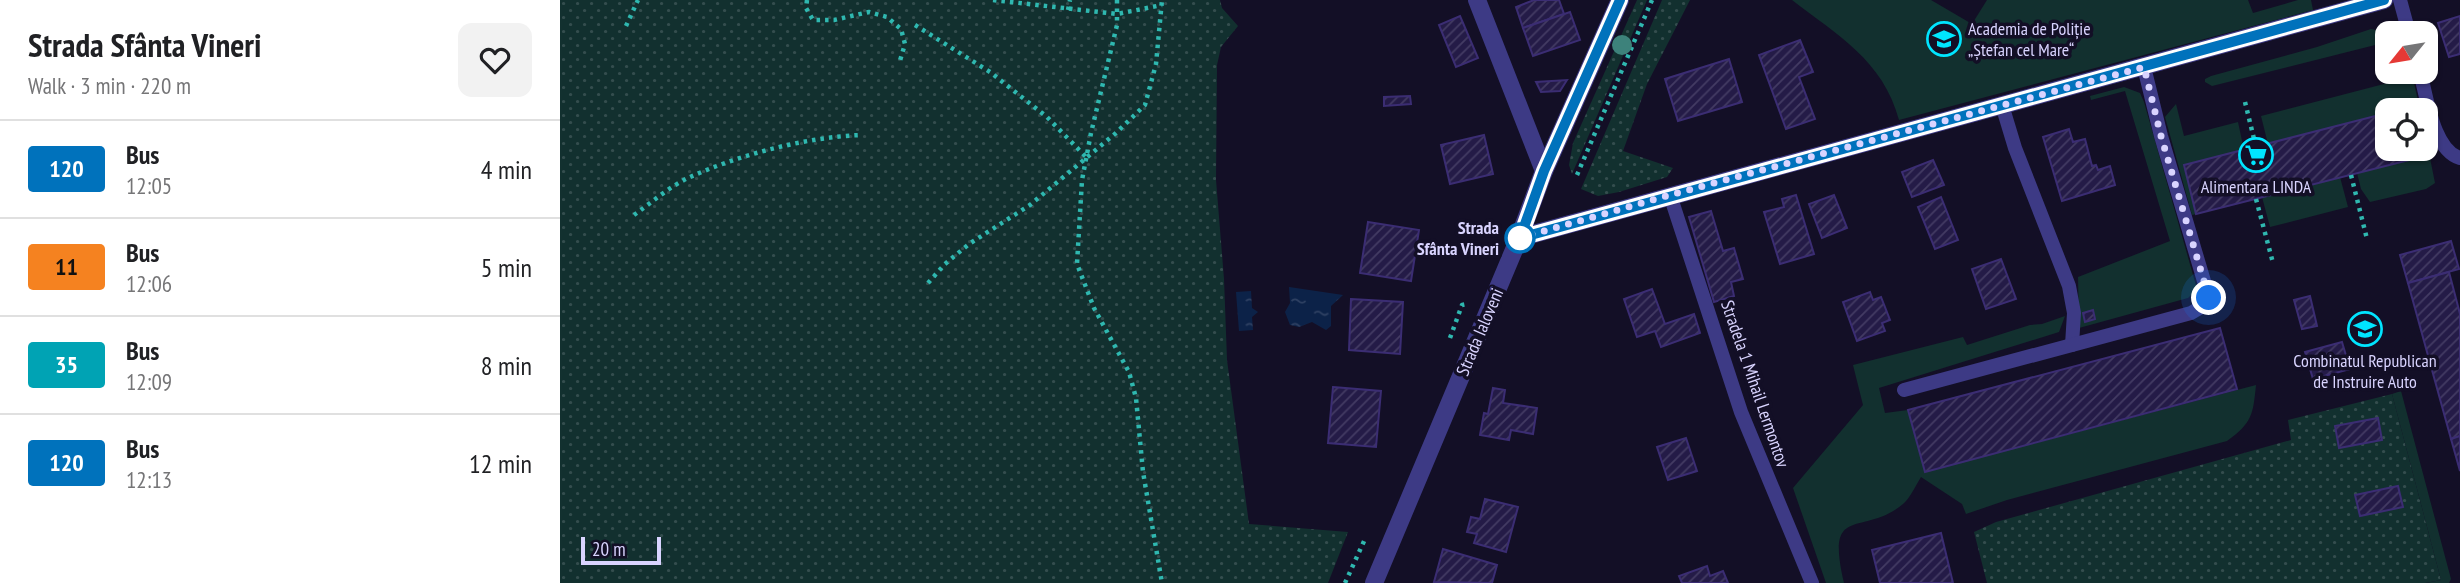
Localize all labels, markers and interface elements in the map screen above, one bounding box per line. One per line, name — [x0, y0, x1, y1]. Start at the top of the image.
place label: Academia de Poliție „Ștefan cel Mare“ — [1968, 17, 2091, 61]
school or university icon: Academia de Poliție „Ștefan cel Mare“ — [1925, 20, 1963, 58]
north arrow — [2375, 21, 2438, 84]
map controls — [2375, 21, 2438, 161]
text: Strada Sfânta Vineri — [28, 23, 261, 66]
button: heart — [458, 23, 532, 97]
text: Walk · 3 min · 220 m — [28, 71, 191, 100]
button: locate — [2375, 98, 2438, 161]
supermarket icon: Alimentara LINDA — [2237, 136, 2275, 174]
text: Bus — [126, 138, 159, 171]
text: 120 — [49, 153, 84, 184]
text: 4 min — [481, 153, 532, 186]
text: 12:05 — [126, 171, 172, 200]
place label: Alimentara LINDA — [2201, 175, 2312, 198]
place label: Strada Sfânta Vineri — [1417, 216, 1499, 260]
marker: Strada Sfânta Vineri — [1505, 223, 1535, 253]
text: Bus — [126, 236, 159, 269]
text: 11 — [55, 251, 78, 282]
text: 5 min — [481, 251, 532, 284]
text: 12:06 — [126, 269, 172, 298]
your location — [2191, 280, 2226, 315]
street label: Strada Ialoveni — [1451, 285, 1508, 379]
street label: Stradela 1 Mihail Lermontov — [1716, 297, 1795, 471]
school or university icon: Combinatul Republican de Instruire Auto — [2346, 310, 2384, 348]
text: Bus — [126, 334, 159, 367]
text: 35 — [55, 349, 78, 380]
text: 8 min — [481, 349, 532, 382]
place label: Combinatul Republican de Instruire Auto — [2293, 349, 2437, 393]
text: 12:09 — [126, 367, 172, 396]
text: Bus — [126, 432, 159, 465]
text: 120 — [49, 447, 84, 478]
text: 12 min — [469, 447, 532, 480]
text: 12:13 — [126, 465, 172, 494]
scale bar — [581, 534, 662, 566]
text: 20 m — [592, 537, 626, 561]

